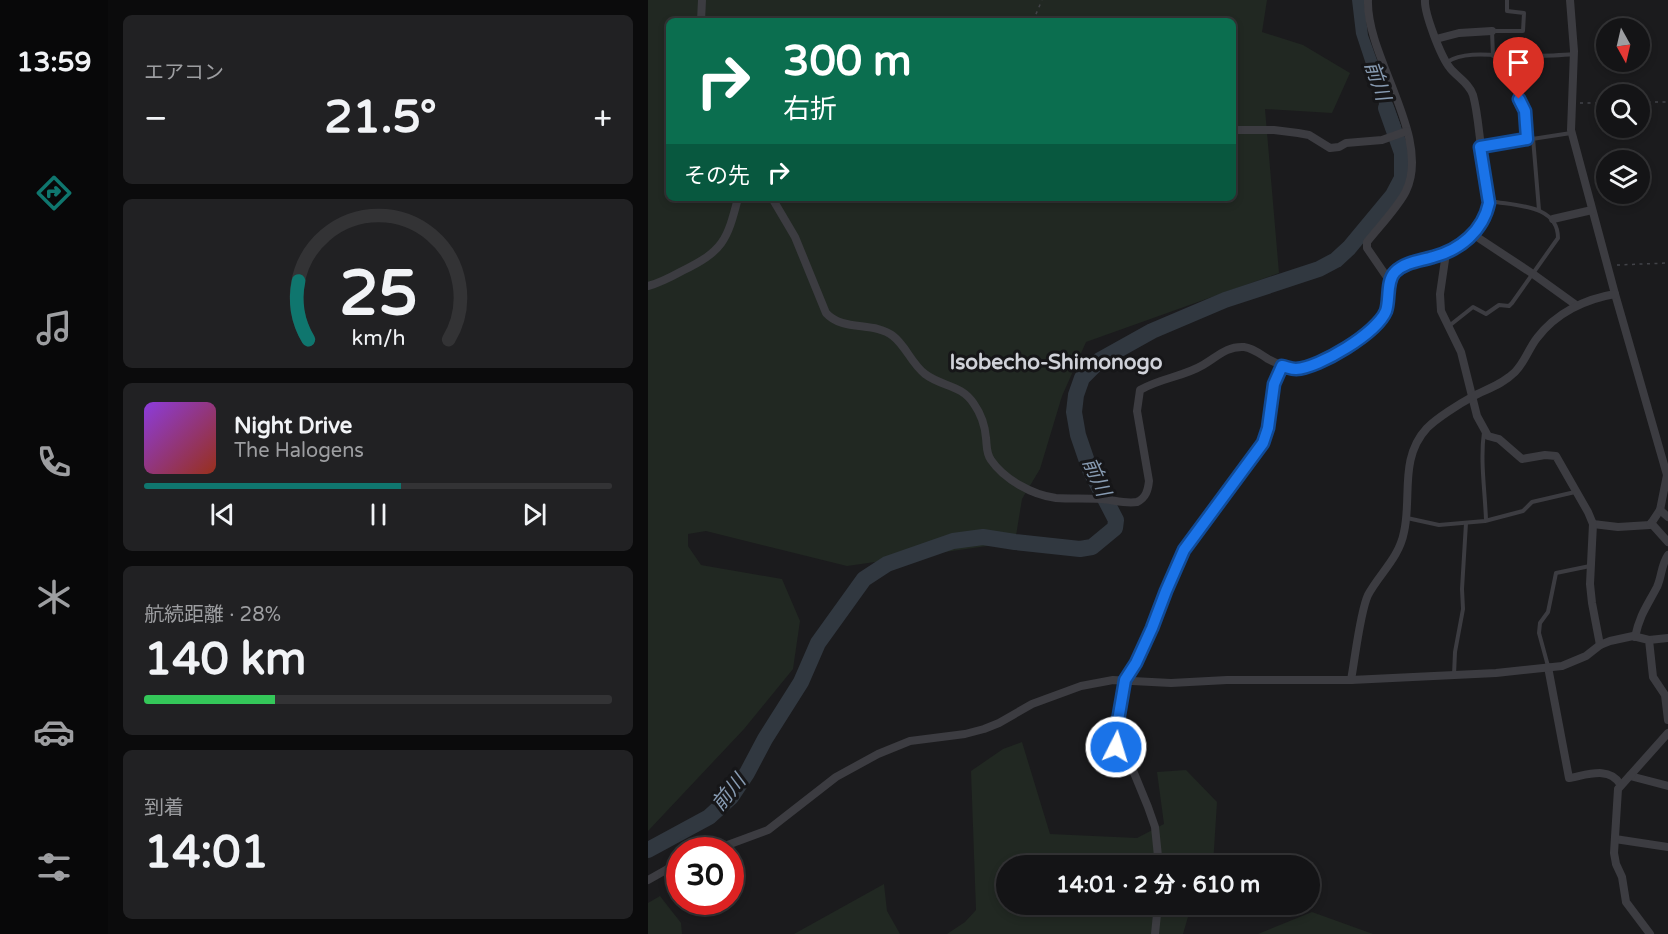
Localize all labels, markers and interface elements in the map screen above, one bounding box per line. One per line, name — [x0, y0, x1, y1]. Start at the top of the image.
north arrow — [1596, 18, 1650, 72]
map controls — [1596, 18, 1650, 204]
text: 300 m — [783, 36, 912, 87]
pin — [1493, 37, 1544, 99]
icon: right — [684, 42, 762, 120]
text: 13:59 — [17, 46, 91, 79]
icon: arrive — [1502, 46, 1535, 79]
water label: 前川 — [1359, 58, 1396, 106]
text: エアコン — [144, 61, 224, 85]
button: search — [1596, 84, 1650, 138]
text: 21.5° — [324, 91, 437, 145]
text: 右折 — [783, 93, 837, 126]
text: − — [144, 99, 168, 138]
text: + — [593, 99, 612, 138]
button: layers — [1596, 150, 1650, 204]
icon: right — [762, 156, 795, 189]
text: その先 — [684, 163, 750, 189]
icon: directions — [33, 172, 75, 214]
text: 25 — [339, 257, 417, 332]
icon: music — [33, 307, 75, 349]
text: km/h — [351, 326, 405, 352]
district label: Isobecho-Shimonogo — [949, 350, 1163, 375]
text: Night Drive — [234, 413, 352, 439]
text: The Halogens — [234, 439, 364, 463]
icon: phone — [33, 441, 75, 483]
water label: 前川 — [1077, 454, 1116, 502]
icon: previous — [206, 498, 239, 531]
icon: pause — [362, 498, 395, 531]
icon: next — [518, 498, 551, 531]
icon: climate — [33, 576, 75, 618]
text: 航続距離 · 28% — [144, 603, 281, 627]
text: 140 km — [144, 633, 306, 687]
icon: car — [33, 711, 75, 753]
position arrow — [1084, 715, 1148, 779]
water label: 前川 — [707, 768, 752, 816]
text: 到着 — [144, 796, 184, 820]
text: 14:01 — [144, 826, 269, 880]
speed limit sign: 30 — [666, 837, 744, 915]
icon: filters — [33, 846, 75, 888]
text: 14:01 · 2 分 · 610 m — [1056, 872, 1260, 898]

